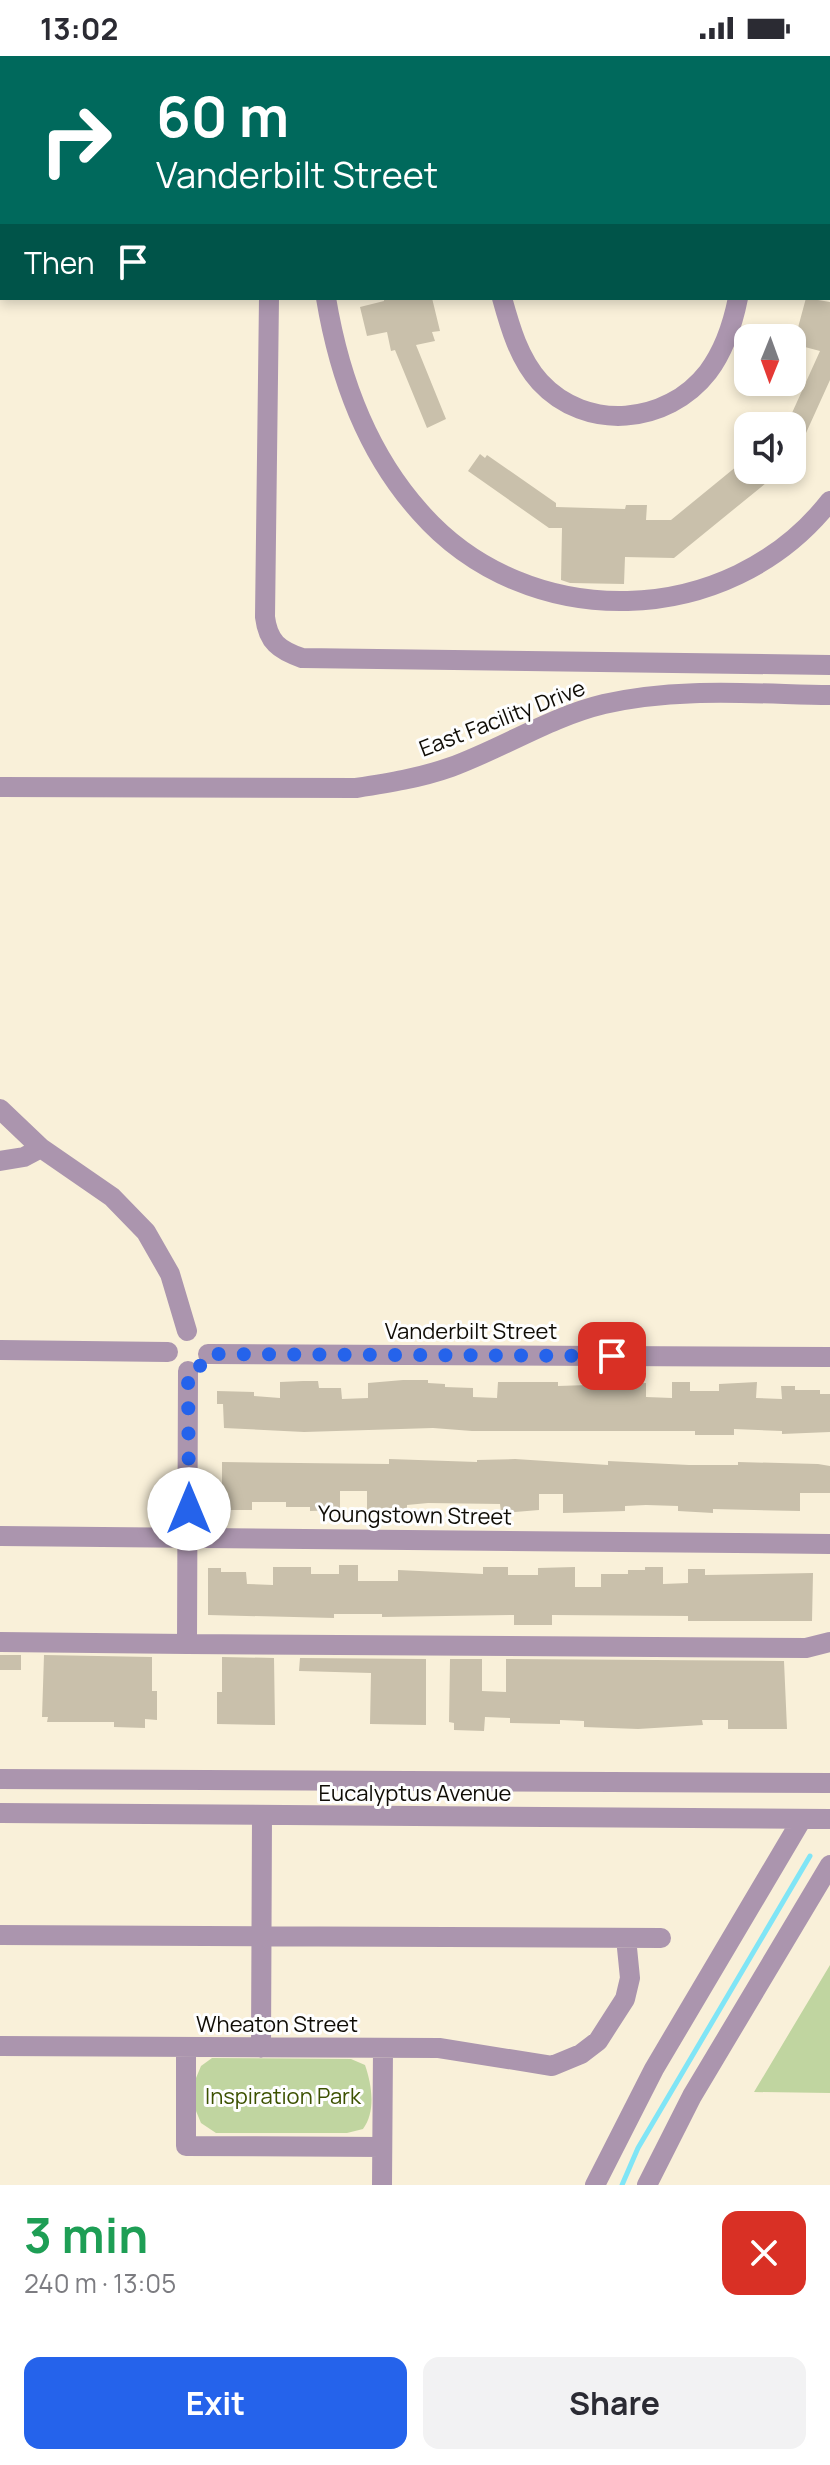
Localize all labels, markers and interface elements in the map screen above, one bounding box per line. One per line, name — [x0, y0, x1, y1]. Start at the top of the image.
text: 13:02 — [40, 8, 118, 49]
text: 60 m — [156, 77, 289, 154]
icon: right — [24, 88, 128, 192]
text: Vanderbilt Street — [156, 150, 438, 199]
icon: arrive — [111, 240, 155, 284]
text: Then — [24, 242, 95, 283]
north arrow — [734, 324, 806, 396]
map controls — [734, 324, 806, 484]
button: sound — [734, 412, 806, 484]
street label: East Facility Drive — [415, 672, 589, 763]
street label: Vanderbilt Street — [385, 1316, 557, 1346]
pin — [578, 1322, 646, 1390]
icon: arrive — [590, 1334, 634, 1378]
position arrow — [147, 1467, 231, 1551]
street label: Youngstown Street — [318, 1498, 512, 1532]
street label: Eucalyptus Avenue — [319, 1778, 512, 1808]
street label: Wheaton Street — [196, 2009, 358, 2039]
park label: Inspiration Park — [205, 2081, 362, 2111]
text: 3 min — [24, 2202, 148, 2267]
button: close — [722, 2211, 806, 2295]
text: 240 m · 13:05 — [24, 2265, 176, 2301]
button: Exit — [24, 2357, 407, 2449]
button: Share — [423, 2357, 806, 2449]

